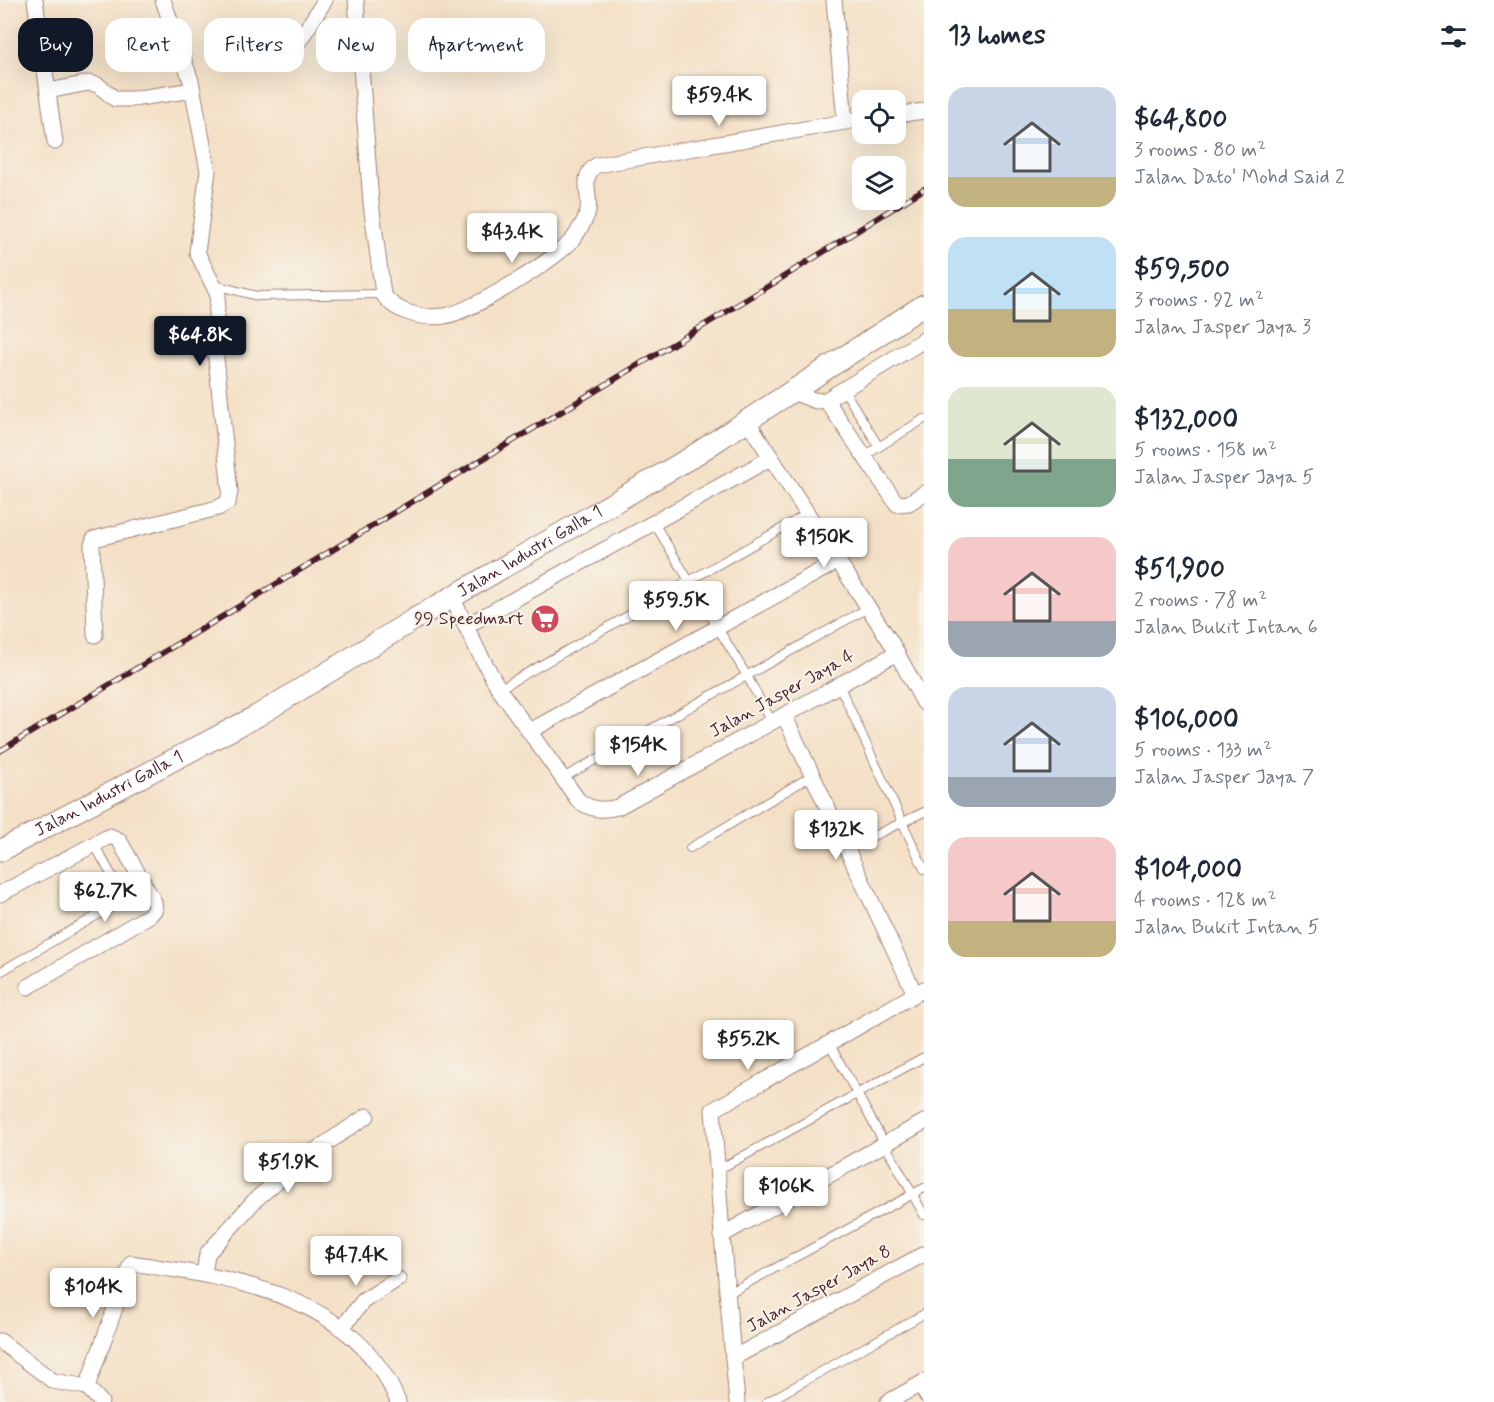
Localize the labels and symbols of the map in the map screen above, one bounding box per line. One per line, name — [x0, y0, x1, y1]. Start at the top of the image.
pin: $59.4K — [670, 76, 768, 127]
pin: $43.4K — [463, 213, 561, 264]
pin: $64.8K — [151, 316, 249, 367]
street label: Jalan Industri Galla 1 — [453, 500, 607, 603]
pin: $150K — [782, 518, 866, 569]
pin: $59.5K — [627, 581, 725, 632]
supermarket icon: 99 Speedmart — [529, 603, 561, 635]
place label: 99 Speedmart — [414, 607, 524, 631]
street label: Jalan Jasper Jaya 4 — [705, 644, 859, 744]
pin: $154K — [596, 726, 680, 777]
street label: Jalan Industri Galla 1 — [30, 745, 187, 843]
pin: $132K — [794, 810, 878, 861]
pin: $62.7K — [56, 872, 154, 923]
pin: $55.2K — [699, 1020, 797, 1071]
pin: $51.9K — [239, 1143, 337, 1194]
pin: $106K — [744, 1167, 828, 1218]
pin: $47.4K — [307, 1236, 405, 1287]
street label: Jalan Jasper Jaya 8 — [743, 1239, 895, 1339]
pin: $104K — [51, 1268, 135, 1319]

